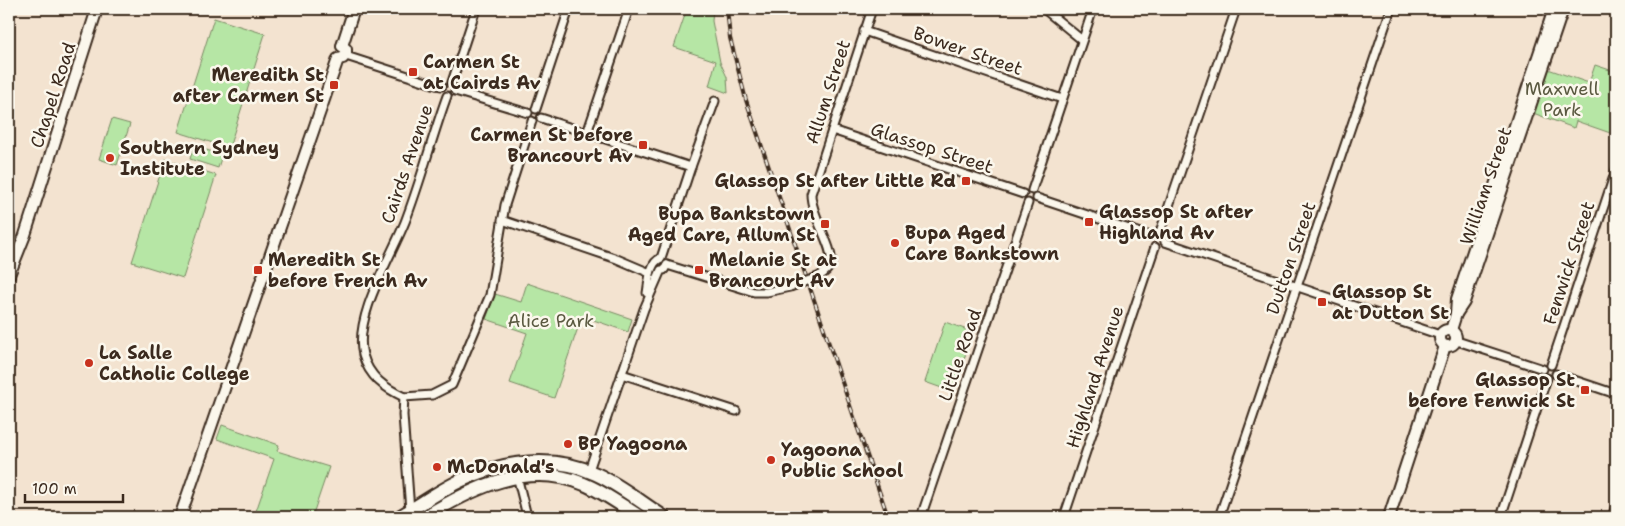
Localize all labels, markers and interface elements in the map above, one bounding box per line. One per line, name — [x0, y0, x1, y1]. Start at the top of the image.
street label: Bower Street — [910, 21, 1026, 81]
street label: Allum Street — [800, 37, 856, 147]
street label: Chapel Road — [25, 39, 81, 151]
place label: Carmen St at Cairds Av — [423, 50, 541, 95]
place label: Meredith St after Carmen St — [173, 63, 324, 108]
marker: Carmen St at Cairds Av — [407, 66, 419, 78]
park label: Maxwell Park — [1525, 77, 1600, 122]
marker: Meredith St after Carmen St — [328, 79, 340, 91]
street label: Cairds Avenue — [375, 101, 439, 227]
street label: Glassop Street — [868, 117, 996, 179]
place label: Carmen St before Brancourt Av — [470, 123, 633, 168]
street label: William Street — [1455, 124, 1517, 248]
place label: Southern Sydney Institute — [120, 136, 279, 181]
marker: Carmen St before Brancourt Av — [637, 139, 649, 151]
marker: Southern Sydney Institute — [104, 152, 116, 164]
place label: Glassop St after Little Rd — [715, 169, 956, 193]
marker: Glassop St after Little Rd — [960, 175, 972, 187]
street label: Dutton Street — [1260, 198, 1322, 318]
street label: Fenwick Street — [1538, 198, 1600, 328]
place label: Glassop St after Highland Av — [1099, 200, 1254, 245]
place label: Bupa Bankstown Aged Care, Allum St — [628, 202, 815, 247]
marker: Glassop St after Highland Av — [1083, 216, 1095, 228]
marker: Bupa Bankstown Aged Care, Allum St — [819, 218, 831, 230]
place label: Bupa Aged Care Bankstown — [905, 221, 1059, 266]
marker: Bupa Aged Care Bankstown — [889, 237, 901, 249]
place label: Meredith St before French Av — [268, 248, 428, 293]
place label: Melanie St at Brancourt Av — [709, 248, 837, 293]
marker: Meredith St before French Av — [252, 264, 264, 276]
marker: Melanie St at Brancourt Av — [693, 264, 705, 276]
place label: Glassop St at Dutton St — [1332, 280, 1449, 325]
marker: Glassop St at Dutton St — [1316, 296, 1328, 308]
street label: Highland Avenue — [1061, 303, 1129, 451]
street label: Little Road — [933, 306, 987, 404]
park label: Alice Park — [508, 309, 594, 333]
place label: La Salle Catholic College — [99, 341, 250, 386]
marker: La Salle Catholic College — [83, 357, 95, 369]
place label: Glassop St before Fenwick St — [1408, 368, 1575, 413]
marker: Glassop St before Fenwick St — [1579, 384, 1591, 396]
place label: BP Yagoona — [578, 432, 688, 456]
marker: BP Yagoona — [562, 438, 574, 450]
place label: Yagoona Public School — [781, 438, 903, 483]
marker: Yagoona Public School — [765, 454, 777, 466]
place label: McDonald's — [447, 455, 554, 479]
marker: McDonald's — [431, 461, 443, 473]
scale bar — [25, 471, 122, 503]
text: 100 m — [32, 479, 77, 499]

